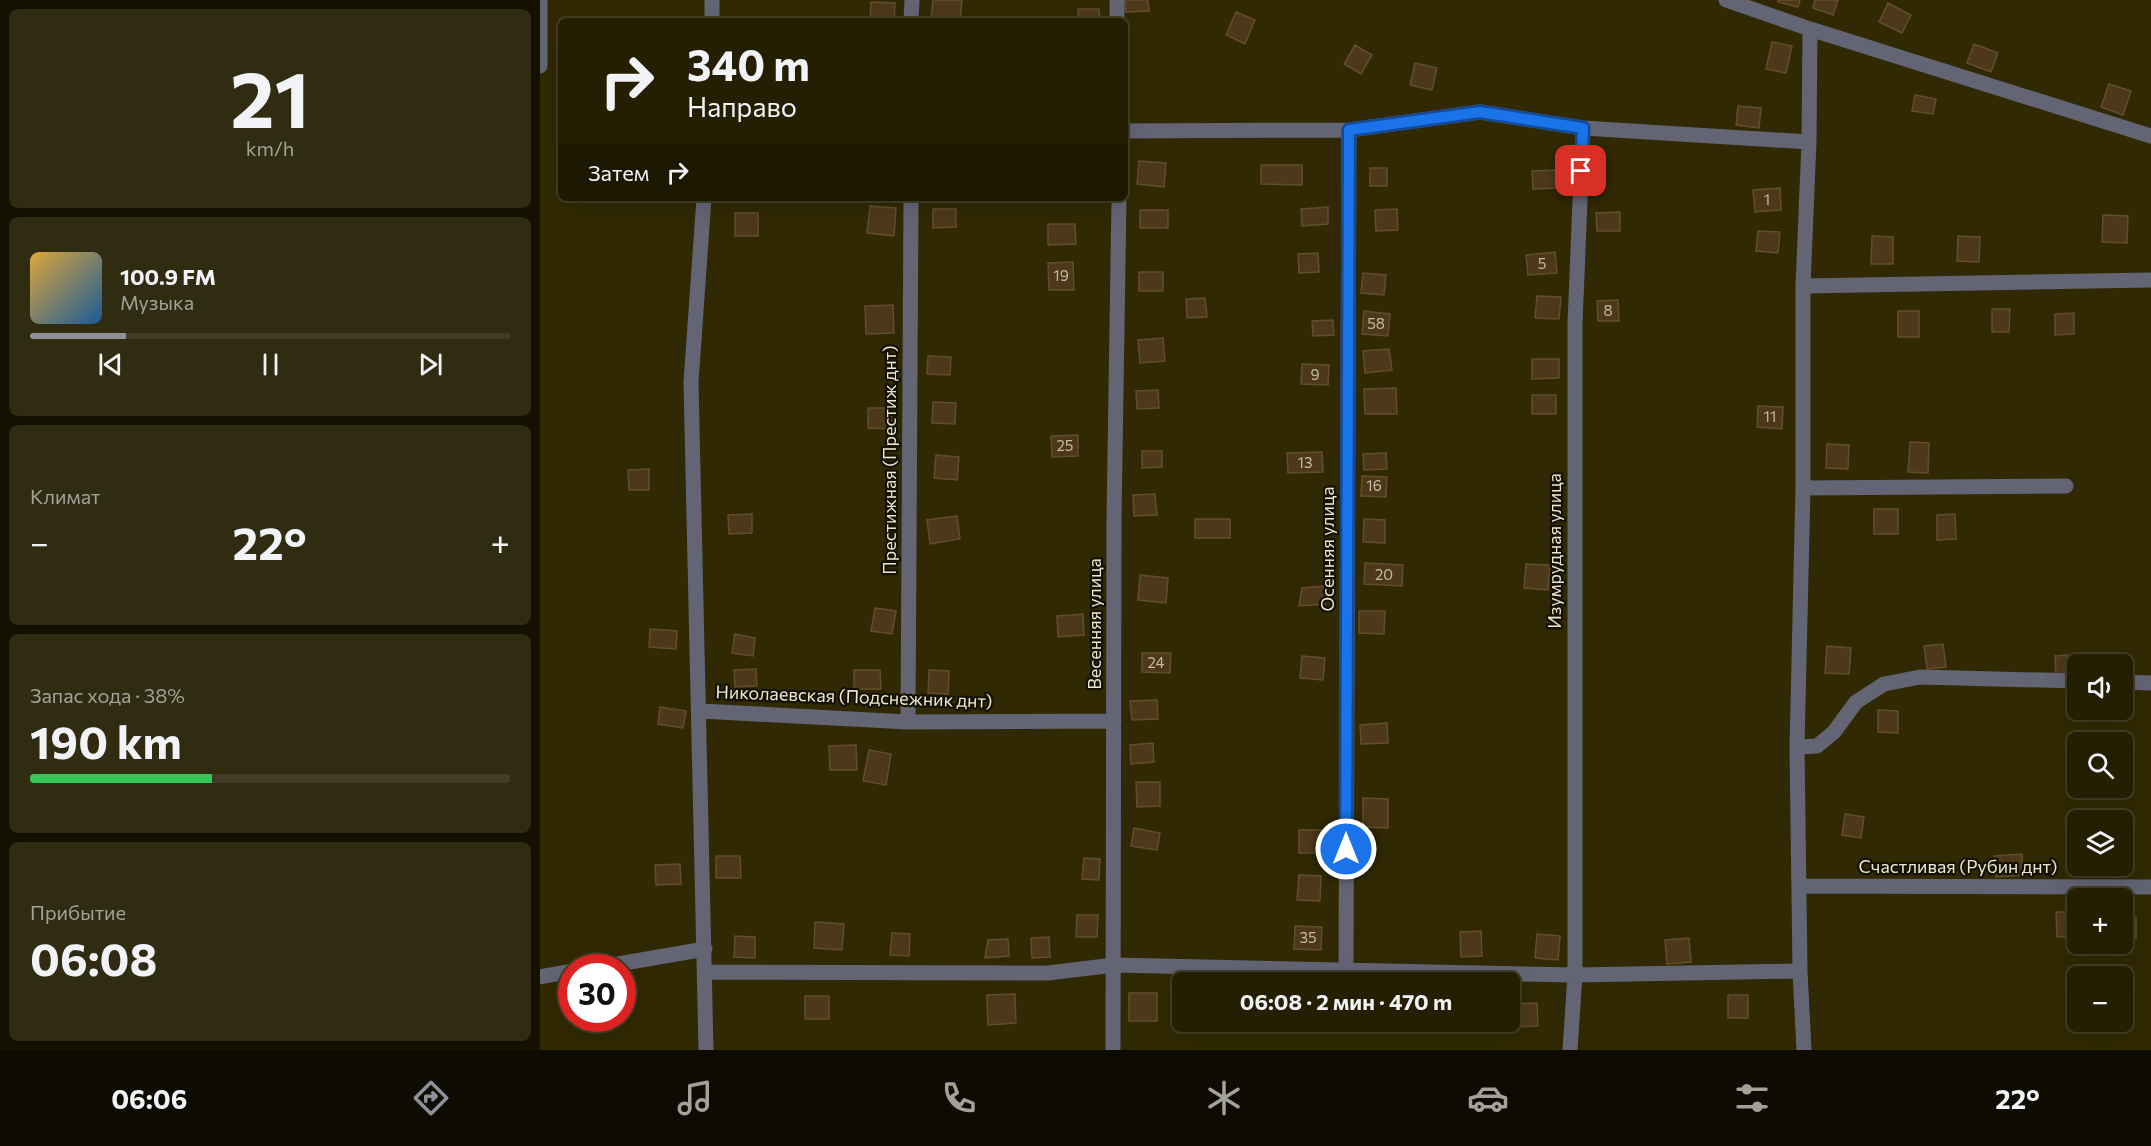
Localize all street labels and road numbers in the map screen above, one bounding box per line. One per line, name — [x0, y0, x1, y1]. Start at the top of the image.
street label: Престижная (Престиж днт) — [878, 345, 900, 575]
street label: Изумрудная улица — [1543, 473, 1565, 629]
street label: Осенняя улица — [1316, 486, 1338, 612]
street label: Весенняя улица — [1083, 558, 1105, 690]
street label: Николаевская (Подснежник днт) — [715, 680, 993, 712]
street label: Счастливая (Рубин днт) — [1859, 855, 2057, 877]

